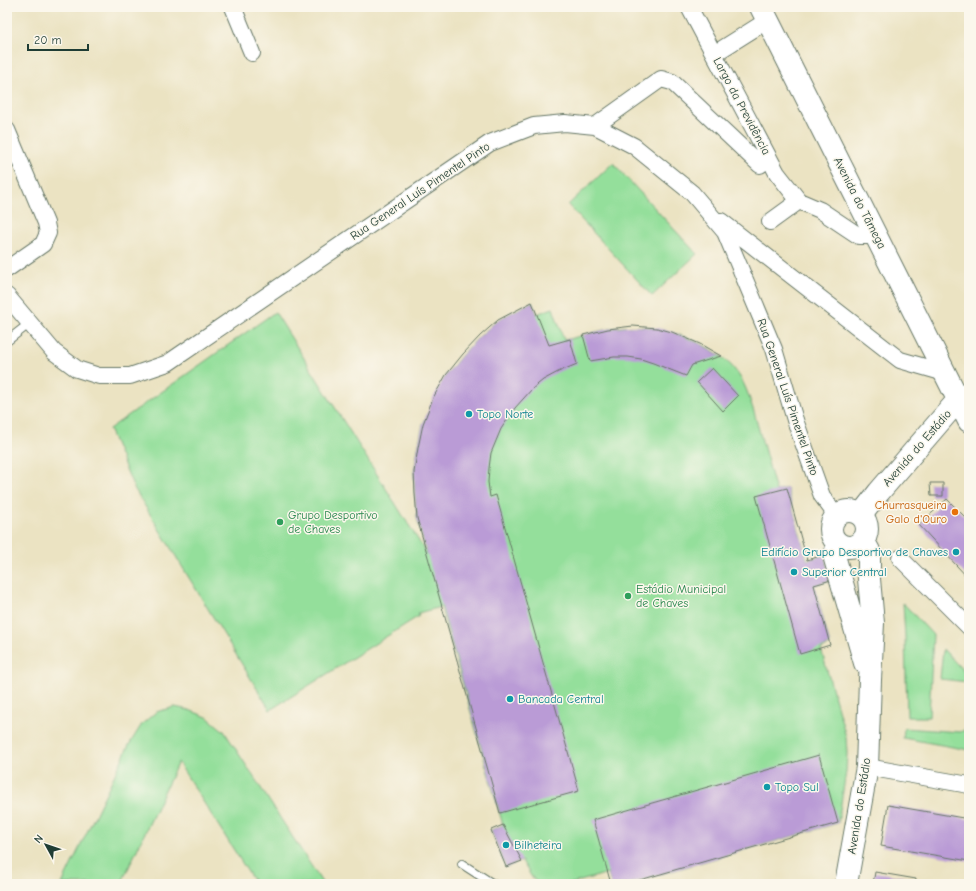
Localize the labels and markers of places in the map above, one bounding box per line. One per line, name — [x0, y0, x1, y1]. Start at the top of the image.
place label: Topo Norte — [477, 407, 533, 421]
marker: Topo Norte — [464, 409, 474, 419]
place label: Churrasqueira Galo d'Ouro — [875, 498, 947, 526]
marker: Churrasqueira Galo d'Ouro — [950, 507, 960, 517]
place label: Grupo Desportivo de Chaves — [288, 508, 378, 536]
marker: Grupo Desportivo de Chaves — [275, 517, 285, 527]
place label: Edifício Grupo Desportivo de Chaves — [761, 545, 948, 559]
marker: Edifício Grupo Desportivo de Chaves — [951, 547, 961, 557]
place label: Superior Central — [802, 565, 887, 579]
marker: Superior Central — [789, 567, 799, 577]
place label: Estádio Municipal de Chaves — [636, 582, 726, 610]
marker: Estádio Municipal de Chaves — [623, 591, 633, 601]
place label: Bancada Central — [518, 692, 604, 706]
marker: Bancada Central — [505, 694, 515, 704]
place label: Topo Sul — [775, 780, 819, 794]
marker: Topo Sul — [762, 782, 772, 792]
place label: Bilheteira — [514, 838, 562, 852]
marker: Bilheteira — [501, 840, 511, 850]

